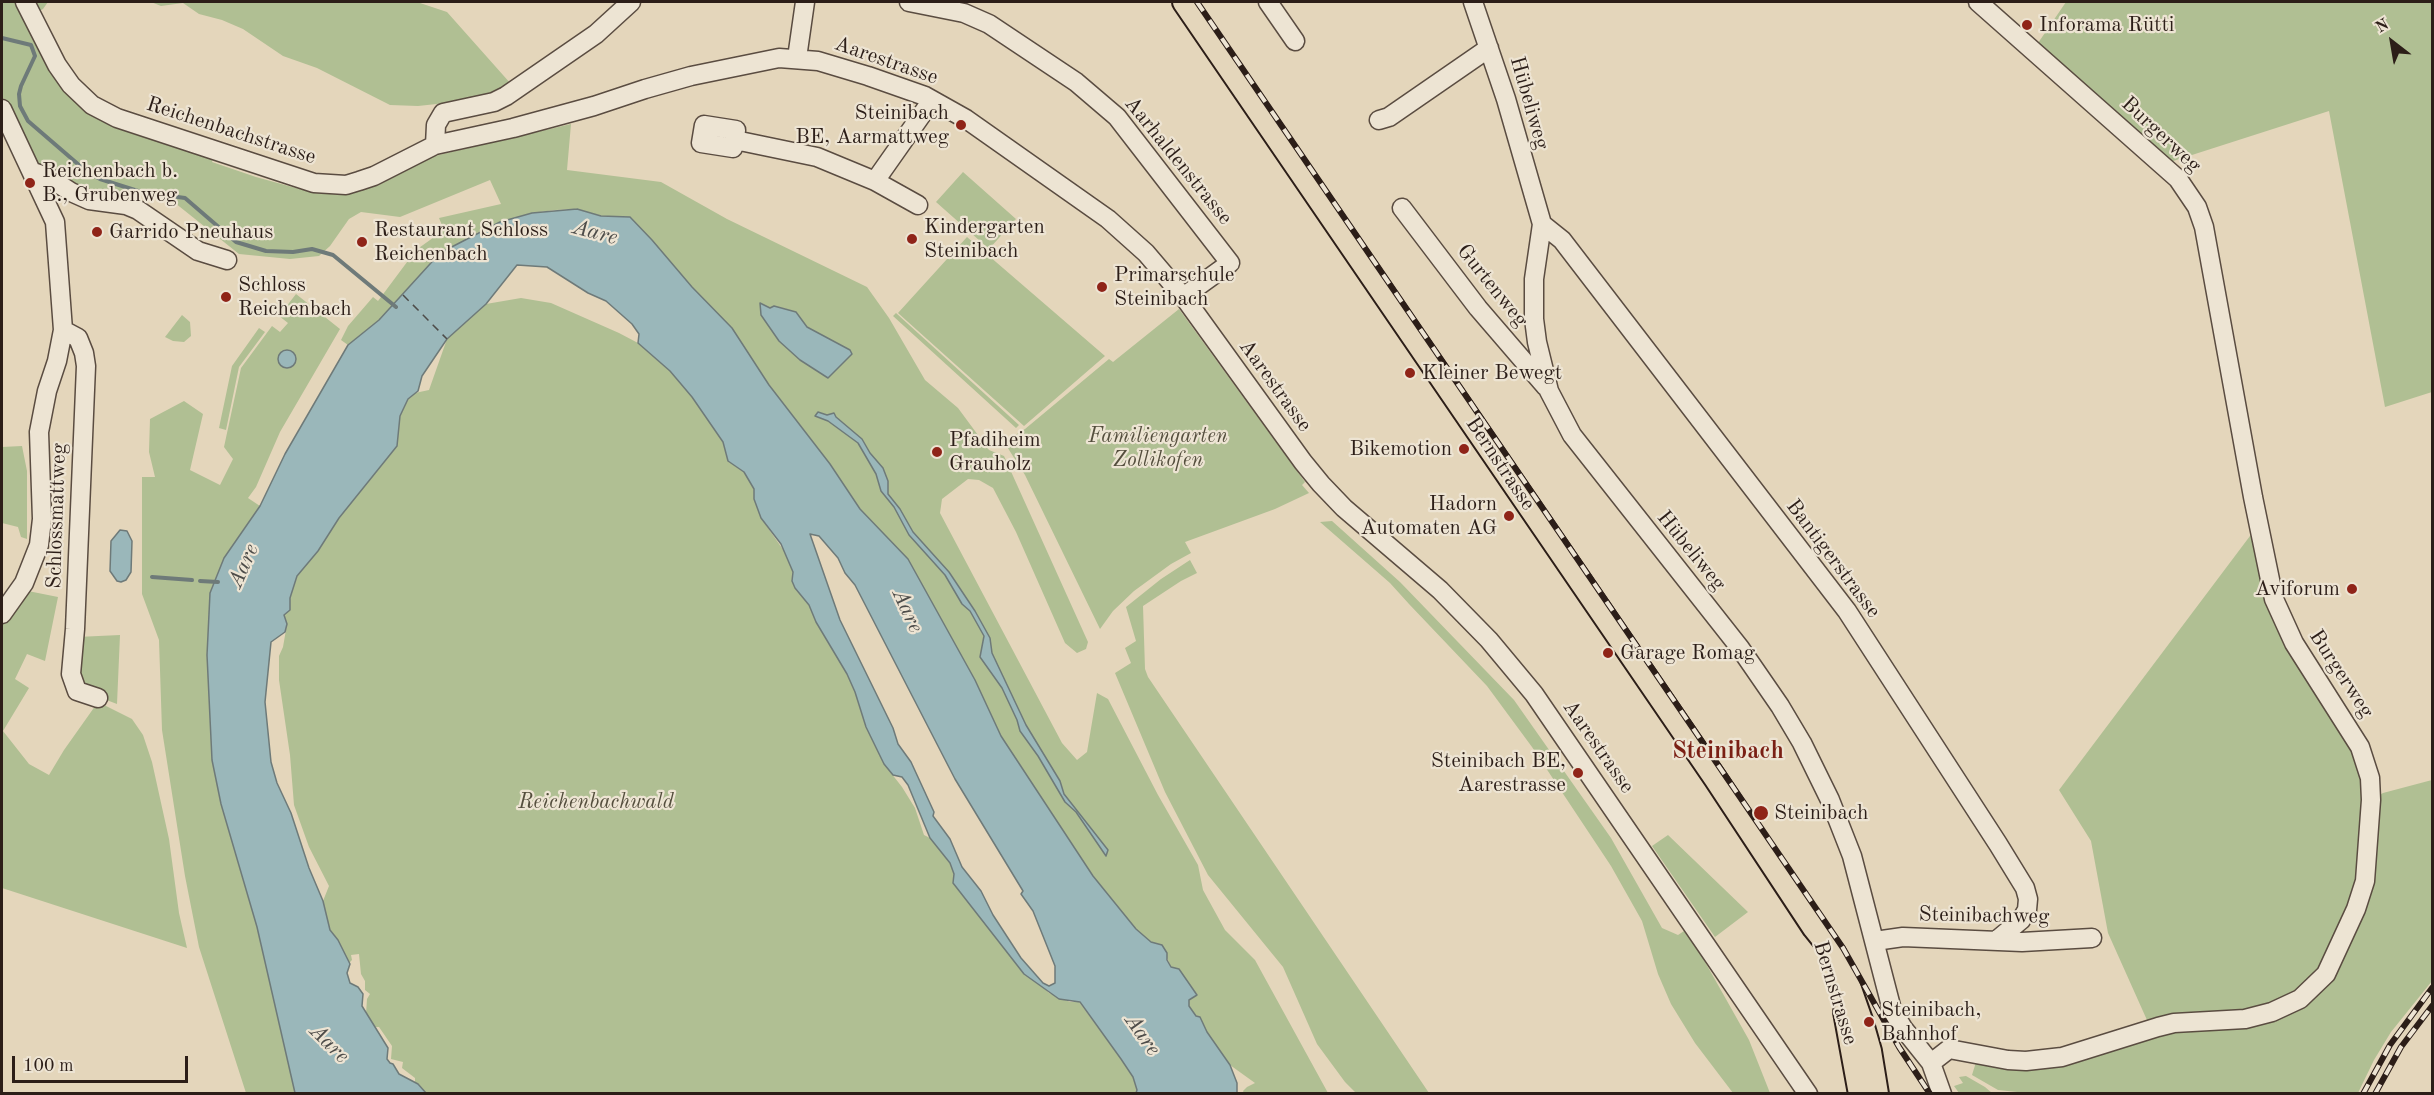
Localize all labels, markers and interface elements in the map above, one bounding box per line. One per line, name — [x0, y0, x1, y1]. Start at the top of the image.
place label: Inforama Rütti — [2039, 12, 2174, 38]
north arrow — [2362, 12, 2422, 72]
text: N — [2373, 17, 2392, 37]
marker: Inforama Rütti — [2020, 18, 2034, 32]
street label: Aarestrasse — [831, 32, 941, 90]
street label: Hübeliweg — [1504, 53, 1554, 153]
street label: Reichenbachstrasse — [143, 92, 319, 170]
street label: Aarhaldenstrasse — [1119, 92, 1237, 230]
street label: Burgerweg — [2116, 92, 2206, 178]
place label: Steinibach BE, Aarmattweg — [795, 100, 949, 150]
marker: Steinibach BE, Aarmattweg — [954, 118, 968, 132]
place label: Reichenbach b. B., Grubenweg — [42, 158, 178, 208]
marker: Reichenbach b. B., Grubenweg — [23, 176, 37, 190]
water label: Aare — [570, 214, 620, 252]
place label: Kindergarten Steinibach — [924, 214, 1045, 264]
place label: Restaurant Schloss Reichenbach — [374, 217, 548, 267]
place label: Garrido Pneuhaus — [109, 219, 273, 245]
marker: Garrido Pneuhaus — [90, 225, 104, 239]
marker: Kindergarten Steinibach — [905, 232, 919, 246]
marker: Restaurant Schloss Reichenbach — [355, 235, 369, 249]
street label: Gurtenweg — [1451, 239, 1533, 333]
place label: Primarschule Steinibach — [1114, 262, 1234, 312]
place label: Schloss Reichenbach — [238, 272, 352, 322]
marker: Primarschule Steinibach — [1095, 280, 1109, 294]
marker: Schloss Reichenbach — [219, 290, 233, 304]
street label: Aarestrasse — [1233, 335, 1317, 437]
place label: Kleiner Bewegt — [1422, 360, 1562, 386]
marker: Kleiner Bewegt — [1403, 366, 1417, 380]
street label: Bernstrasse — [1460, 412, 1540, 516]
park label: Familiengarten Zollikofen — [1088, 423, 1228, 473]
place label: Pfadiheim Grauholz — [949, 427, 1041, 477]
place label: Bikemotion — [1349, 436, 1452, 462]
marker: Bikemotion — [1457, 442, 1471, 456]
street label: Schlossmattweg — [42, 443, 72, 589]
marker: Pfadiheim Grauholz — [930, 445, 944, 459]
place label: Hadorn Automaten AG — [1361, 491, 1497, 541]
street label: Bantigerstrasse — [1780, 495, 1886, 623]
street label: Hübeliweg — [1651, 506, 1731, 596]
marker: Hadorn Automaten AG — [1502, 509, 1516, 523]
water label: Aare — [223, 540, 265, 592]
place label: Aviforum — [2255, 576, 2340, 602]
marker: Aviforum — [2345, 582, 2359, 596]
water label: Aare — [885, 585, 929, 637]
street label: Burgerweg — [2303, 625, 2379, 723]
place label: Garage Romag — [1620, 640, 1755, 666]
marker: Garage Romag — [1601, 646, 1615, 660]
street label: Aarestrasse — [1557, 696, 1639, 798]
district label: Steinibach — [1672, 738, 1784, 766]
place label: Steinibach BE, Aarestrasse — [1431, 748, 1566, 798]
marker: Steinibach BE, Aarestrasse — [1571, 766, 1585, 780]
park label: Reichenbachwald — [518, 789, 674, 815]
place label: Steinibach — [1774, 800, 1868, 826]
marker: Steinibach — [1752, 804, 1770, 822]
street label: Steinibachweg — [1918, 902, 2050, 930]
street label: Bernstrasse — [1807, 938, 1863, 1048]
place label: Steinibach, Bahnhof — [1881, 997, 1981, 1047]
water label: Aare — [1118, 1009, 1166, 1061]
marker: Steinibach, Bahnhof — [1862, 1015, 1876, 1029]
water label: Aare — [303, 1019, 355, 1069]
scale bar — [15, 1044, 190, 1082]
text: 100 m — [23, 1057, 74, 1075]

